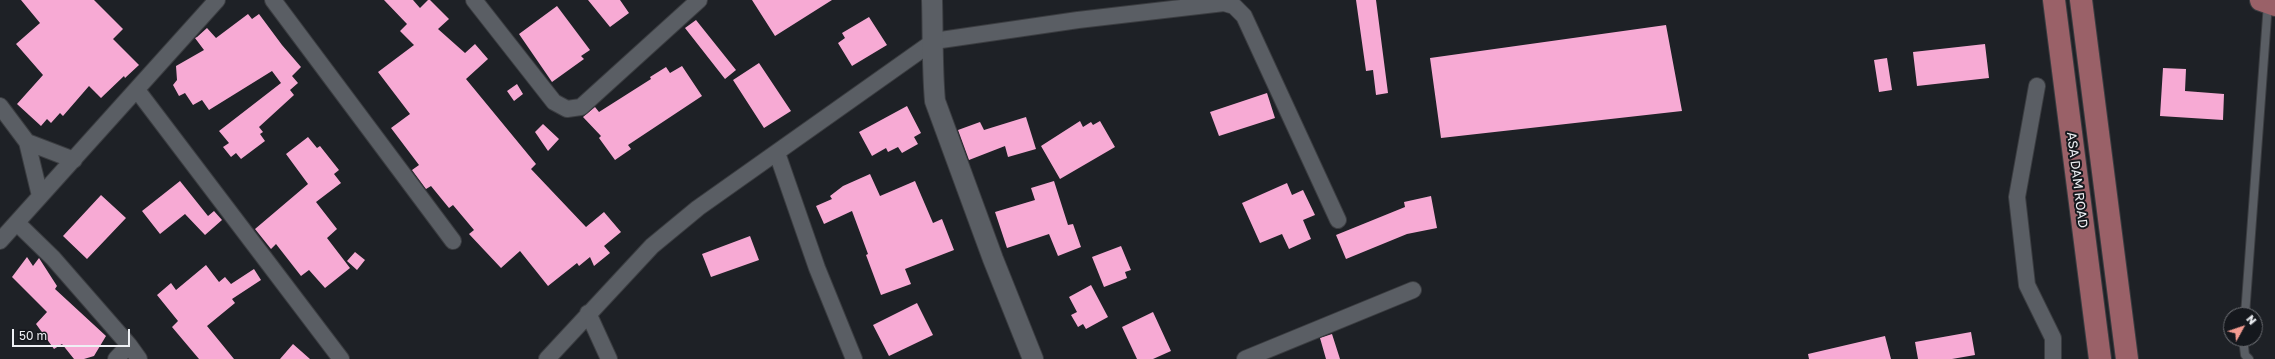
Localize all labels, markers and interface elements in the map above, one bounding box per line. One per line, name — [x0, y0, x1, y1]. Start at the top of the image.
street label: ASA DAM ROAD — [2063, 131, 2091, 229]
north arrow — [2223, 307, 2263, 347]
text: N — [2244, 312, 2259, 327]
scale bar — [14, 321, 132, 347]
text: 50 m — [19, 328, 47, 343]

